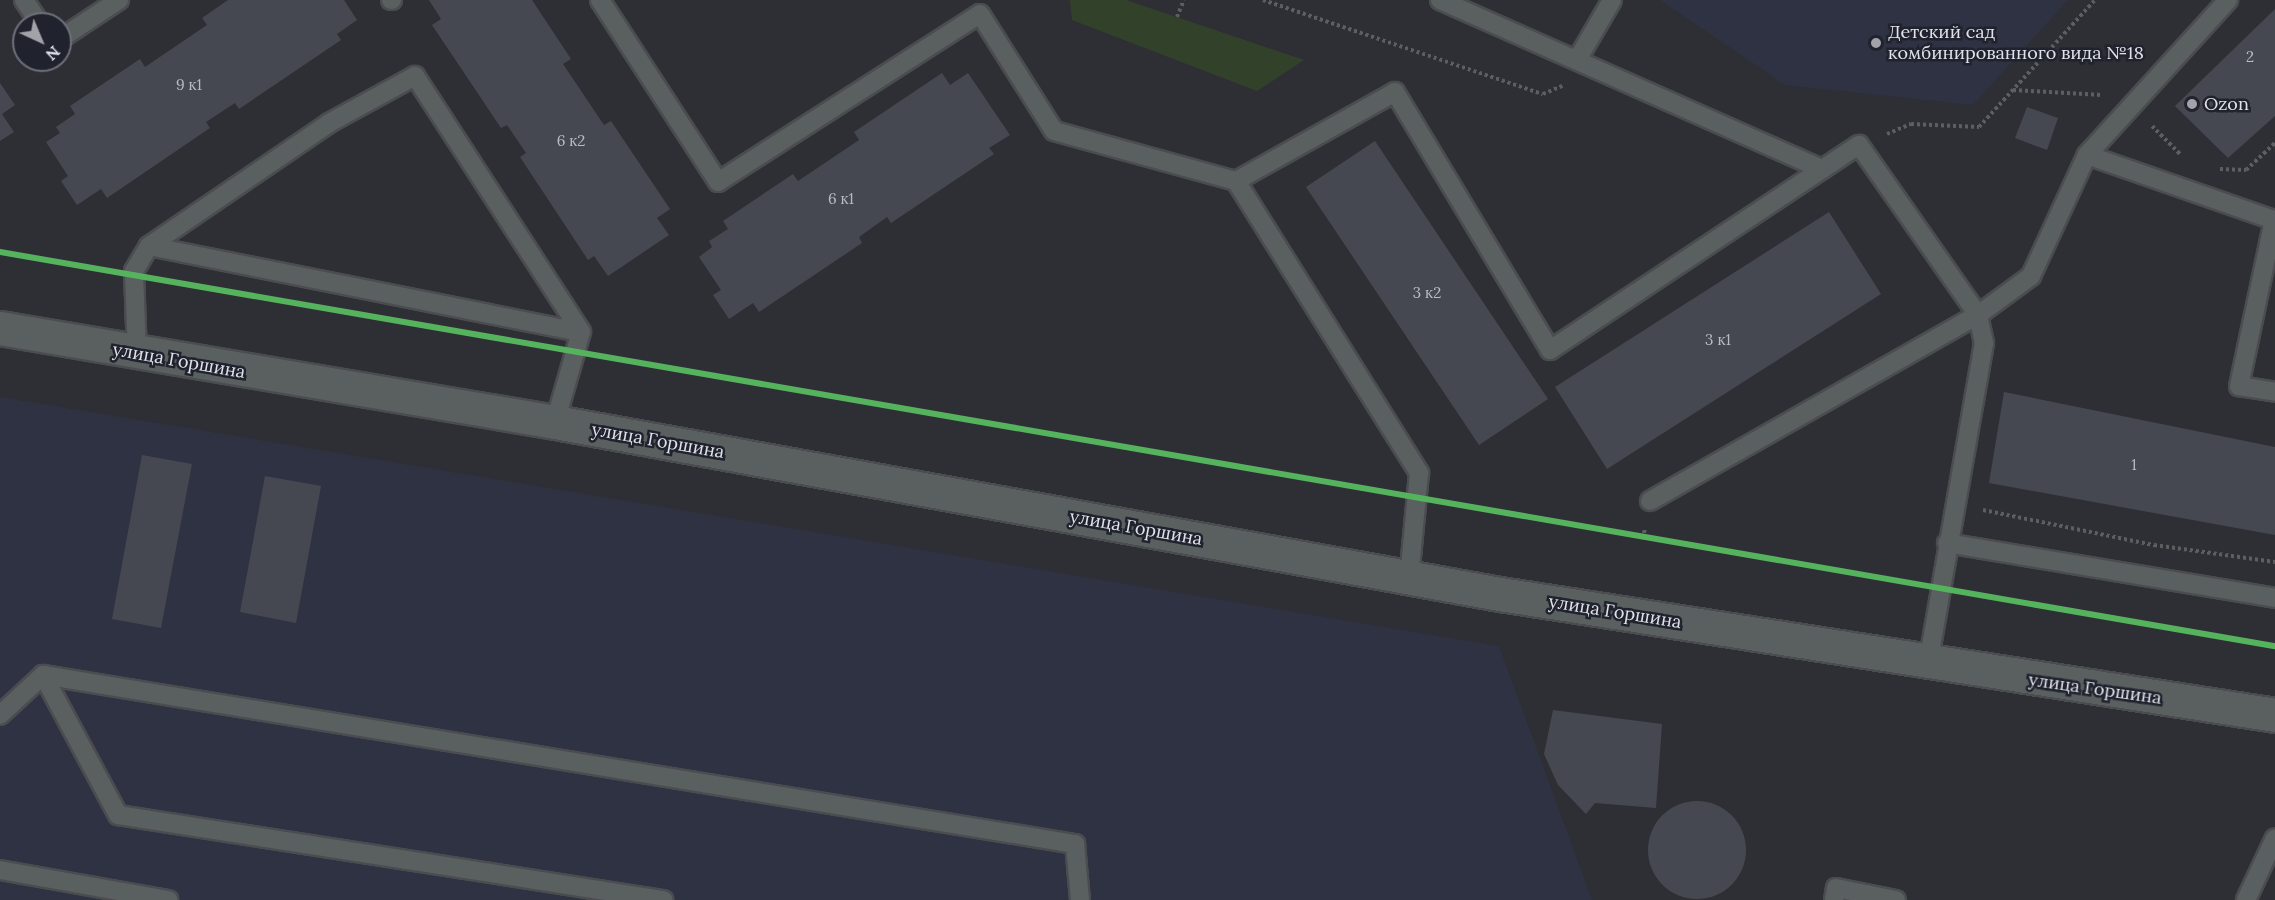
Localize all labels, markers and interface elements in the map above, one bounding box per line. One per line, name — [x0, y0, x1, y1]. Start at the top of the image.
north arrow — [12, 12, 72, 72]
place label: Детский сад комбинированного вида №18 — [1888, 22, 2144, 64]
marker: Детский сад комбинированного вида №18 — [1869, 36, 1883, 50]
text: N — [42, 42, 65, 65]
house number: 2 — [2246, 48, 2254, 66]
house number: 9 к1 — [176, 76, 202, 94]
place label: Ozon — [2204, 93, 2249, 115]
marker: Ozon — [2185, 97, 2199, 111]
house number: 6 к2 — [557, 132, 585, 150]
house number: 6 к1 — [828, 190, 854, 208]
house number: 3 к2 — [1413, 284, 1441, 302]
house number: 3 к1 — [1705, 331, 1731, 349]
street label: улица Горшина — [111, 339, 247, 383]
street label: улица Горшина — [590, 419, 726, 463]
house number: 1 — [2131, 456, 2137, 474]
street label: улица Горшина — [1068, 506, 1204, 550]
street label: улица Горшина — [1547, 591, 1683, 633]
street label: улица Горшина — [2027, 669, 2163, 709]

